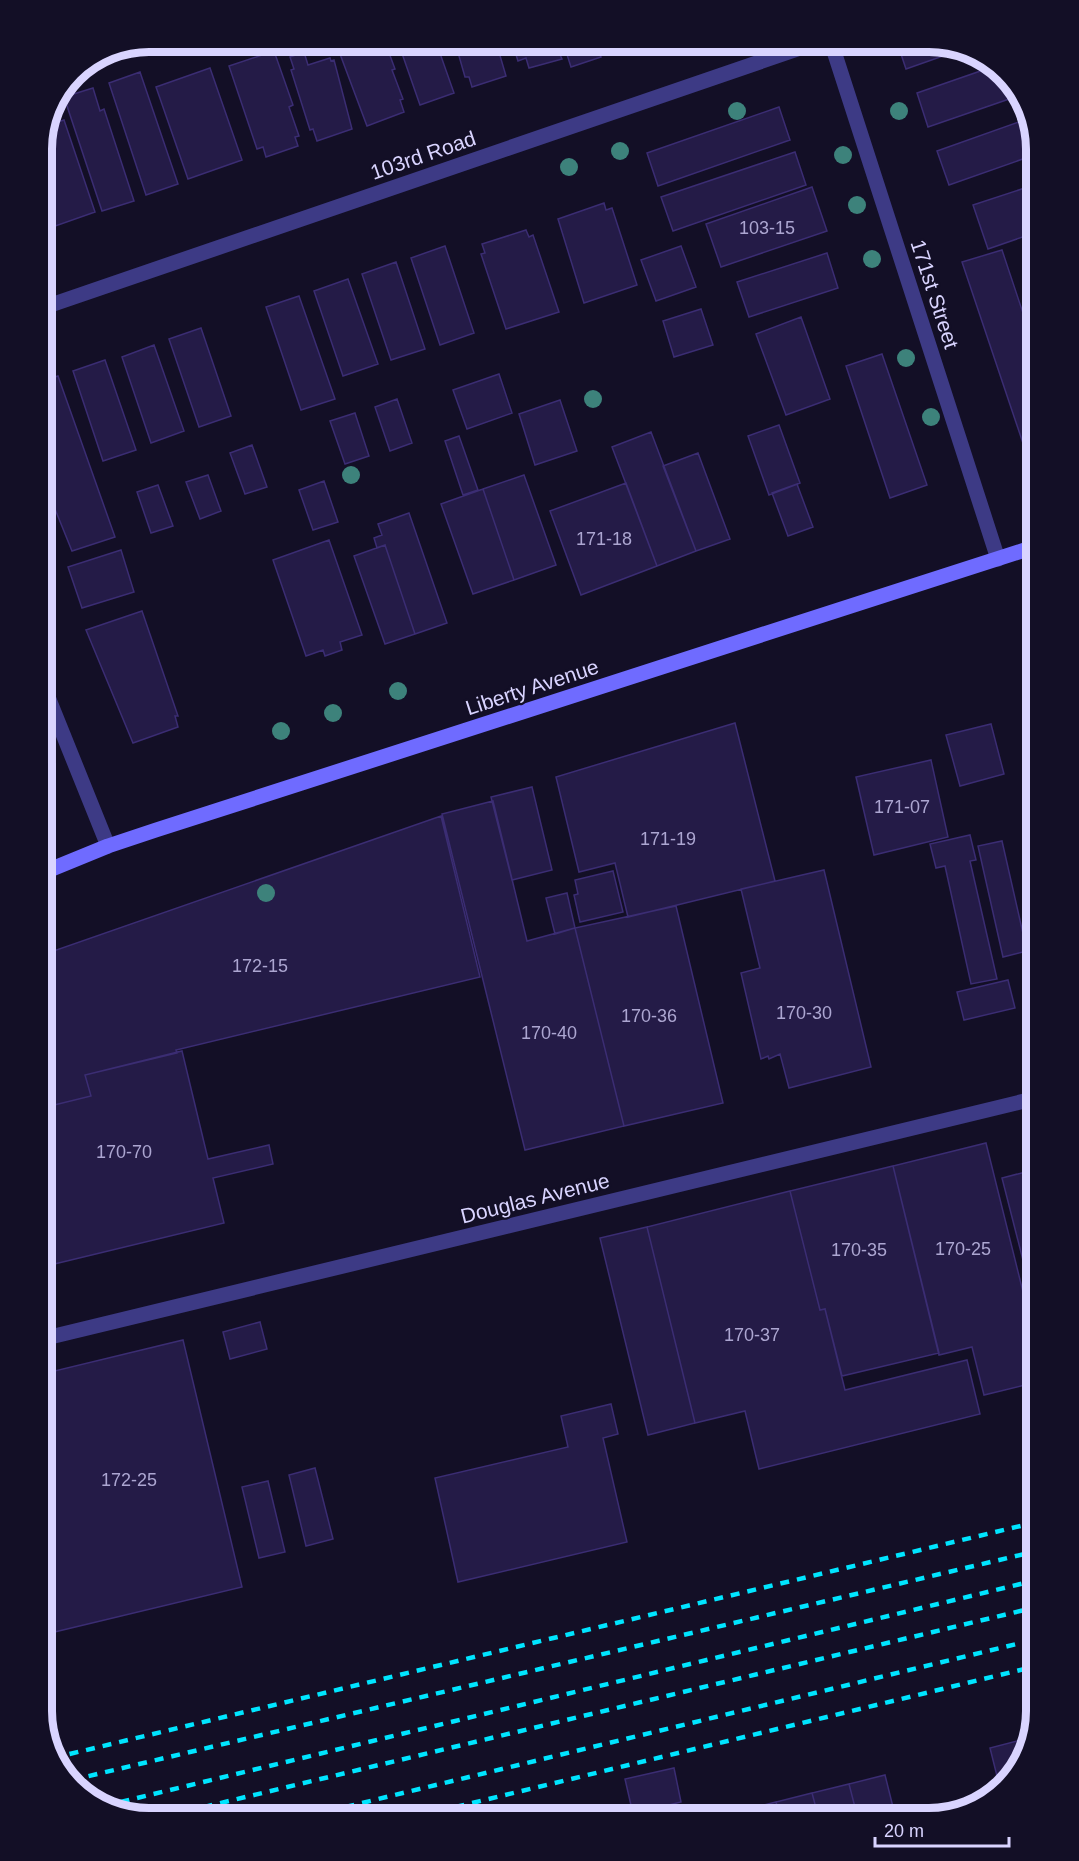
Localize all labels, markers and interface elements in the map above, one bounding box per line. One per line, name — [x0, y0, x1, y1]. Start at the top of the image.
street label: 103rd Road — [367, 126, 479, 184]
house number: 103-15 — [739, 218, 795, 238]
street label: 171st Street — [907, 237, 963, 352]
house number: 171-18 — [576, 529, 632, 549]
street label: Liberty Avenue — [463, 655, 601, 719]
house number: 171-07 — [874, 797, 930, 817]
house number: 171-19 — [640, 829, 696, 849]
house number: 172-15 — [232, 956, 288, 976]
house number: 170-30 — [776, 1003, 832, 1023]
house number: 170-36 — [621, 1006, 677, 1026]
house number: 170-40 — [521, 1023, 577, 1043]
house number: 170-70 — [96, 1142, 152, 1162]
street label: Douglas Avenue — [458, 1168, 612, 1228]
house number: 170-25 — [935, 1239, 991, 1259]
house number: 170-35 — [831, 1240, 887, 1260]
house number: 170-37 — [724, 1325, 780, 1345]
house number: 172-25 — [101, 1470, 157, 1490]
scale bar — [875, 1810, 1008, 1848]
text: 20 m — [884, 1821, 924, 1841]

